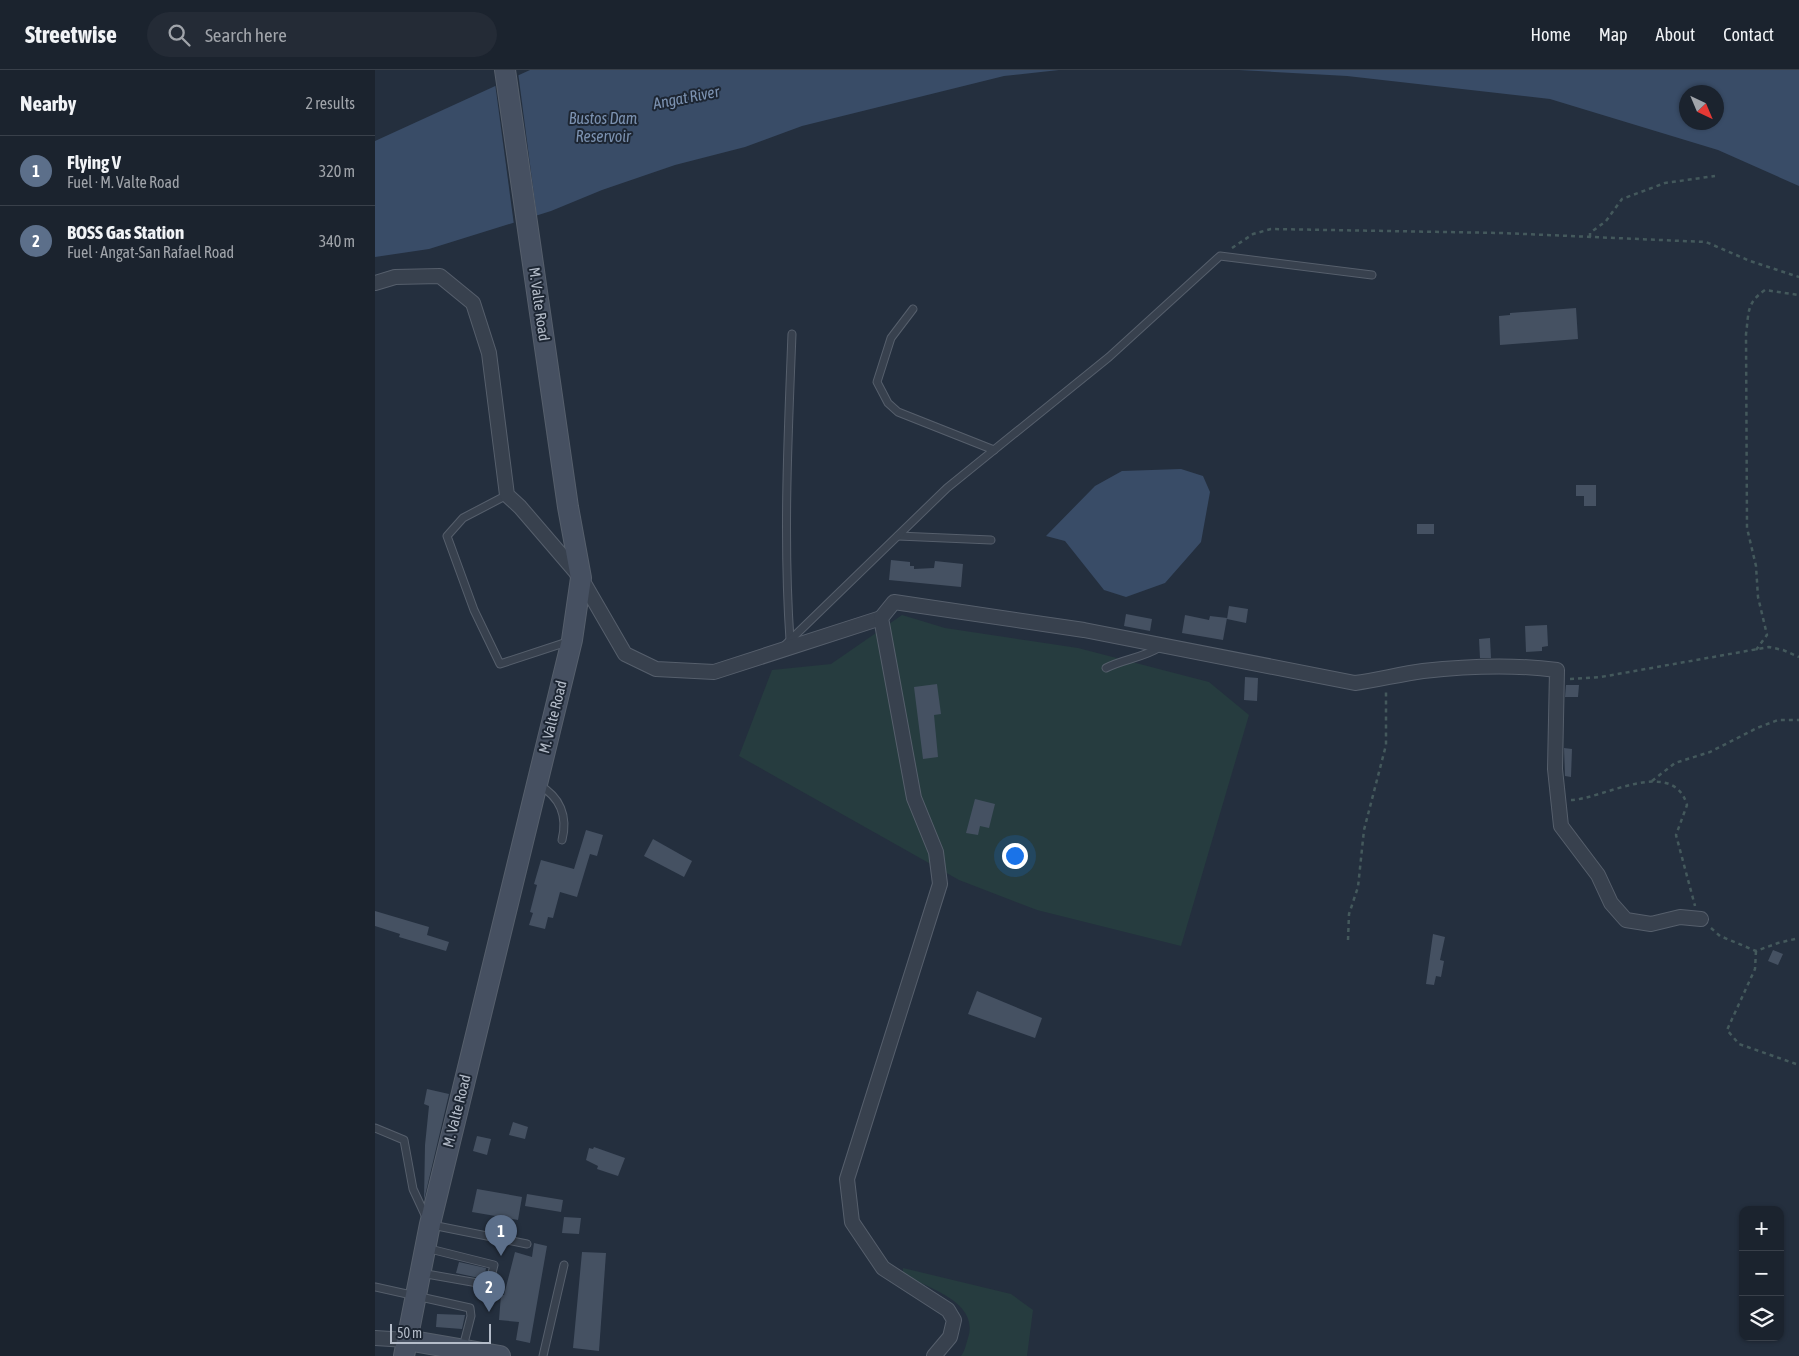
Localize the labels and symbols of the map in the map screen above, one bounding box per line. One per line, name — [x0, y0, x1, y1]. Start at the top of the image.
water label: Angat River — [650, 82, 722, 113]
north arrow — [1679, 85, 1724, 130]
water label: Bustos Dam Reservoir — [569, 109, 638, 145]
street label: M. Valte Road — [526, 266, 553, 342]
street label: M. Valte Road — [535, 679, 570, 755]
your location — [1002, 843, 1028, 869]
street label: M. Valte Road — [439, 1073, 474, 1149]
pin: 1 — [485, 1215, 517, 1256]
pin: 2 — [473, 1271, 505, 1312]
scale bar — [390, 1321, 491, 1344]

